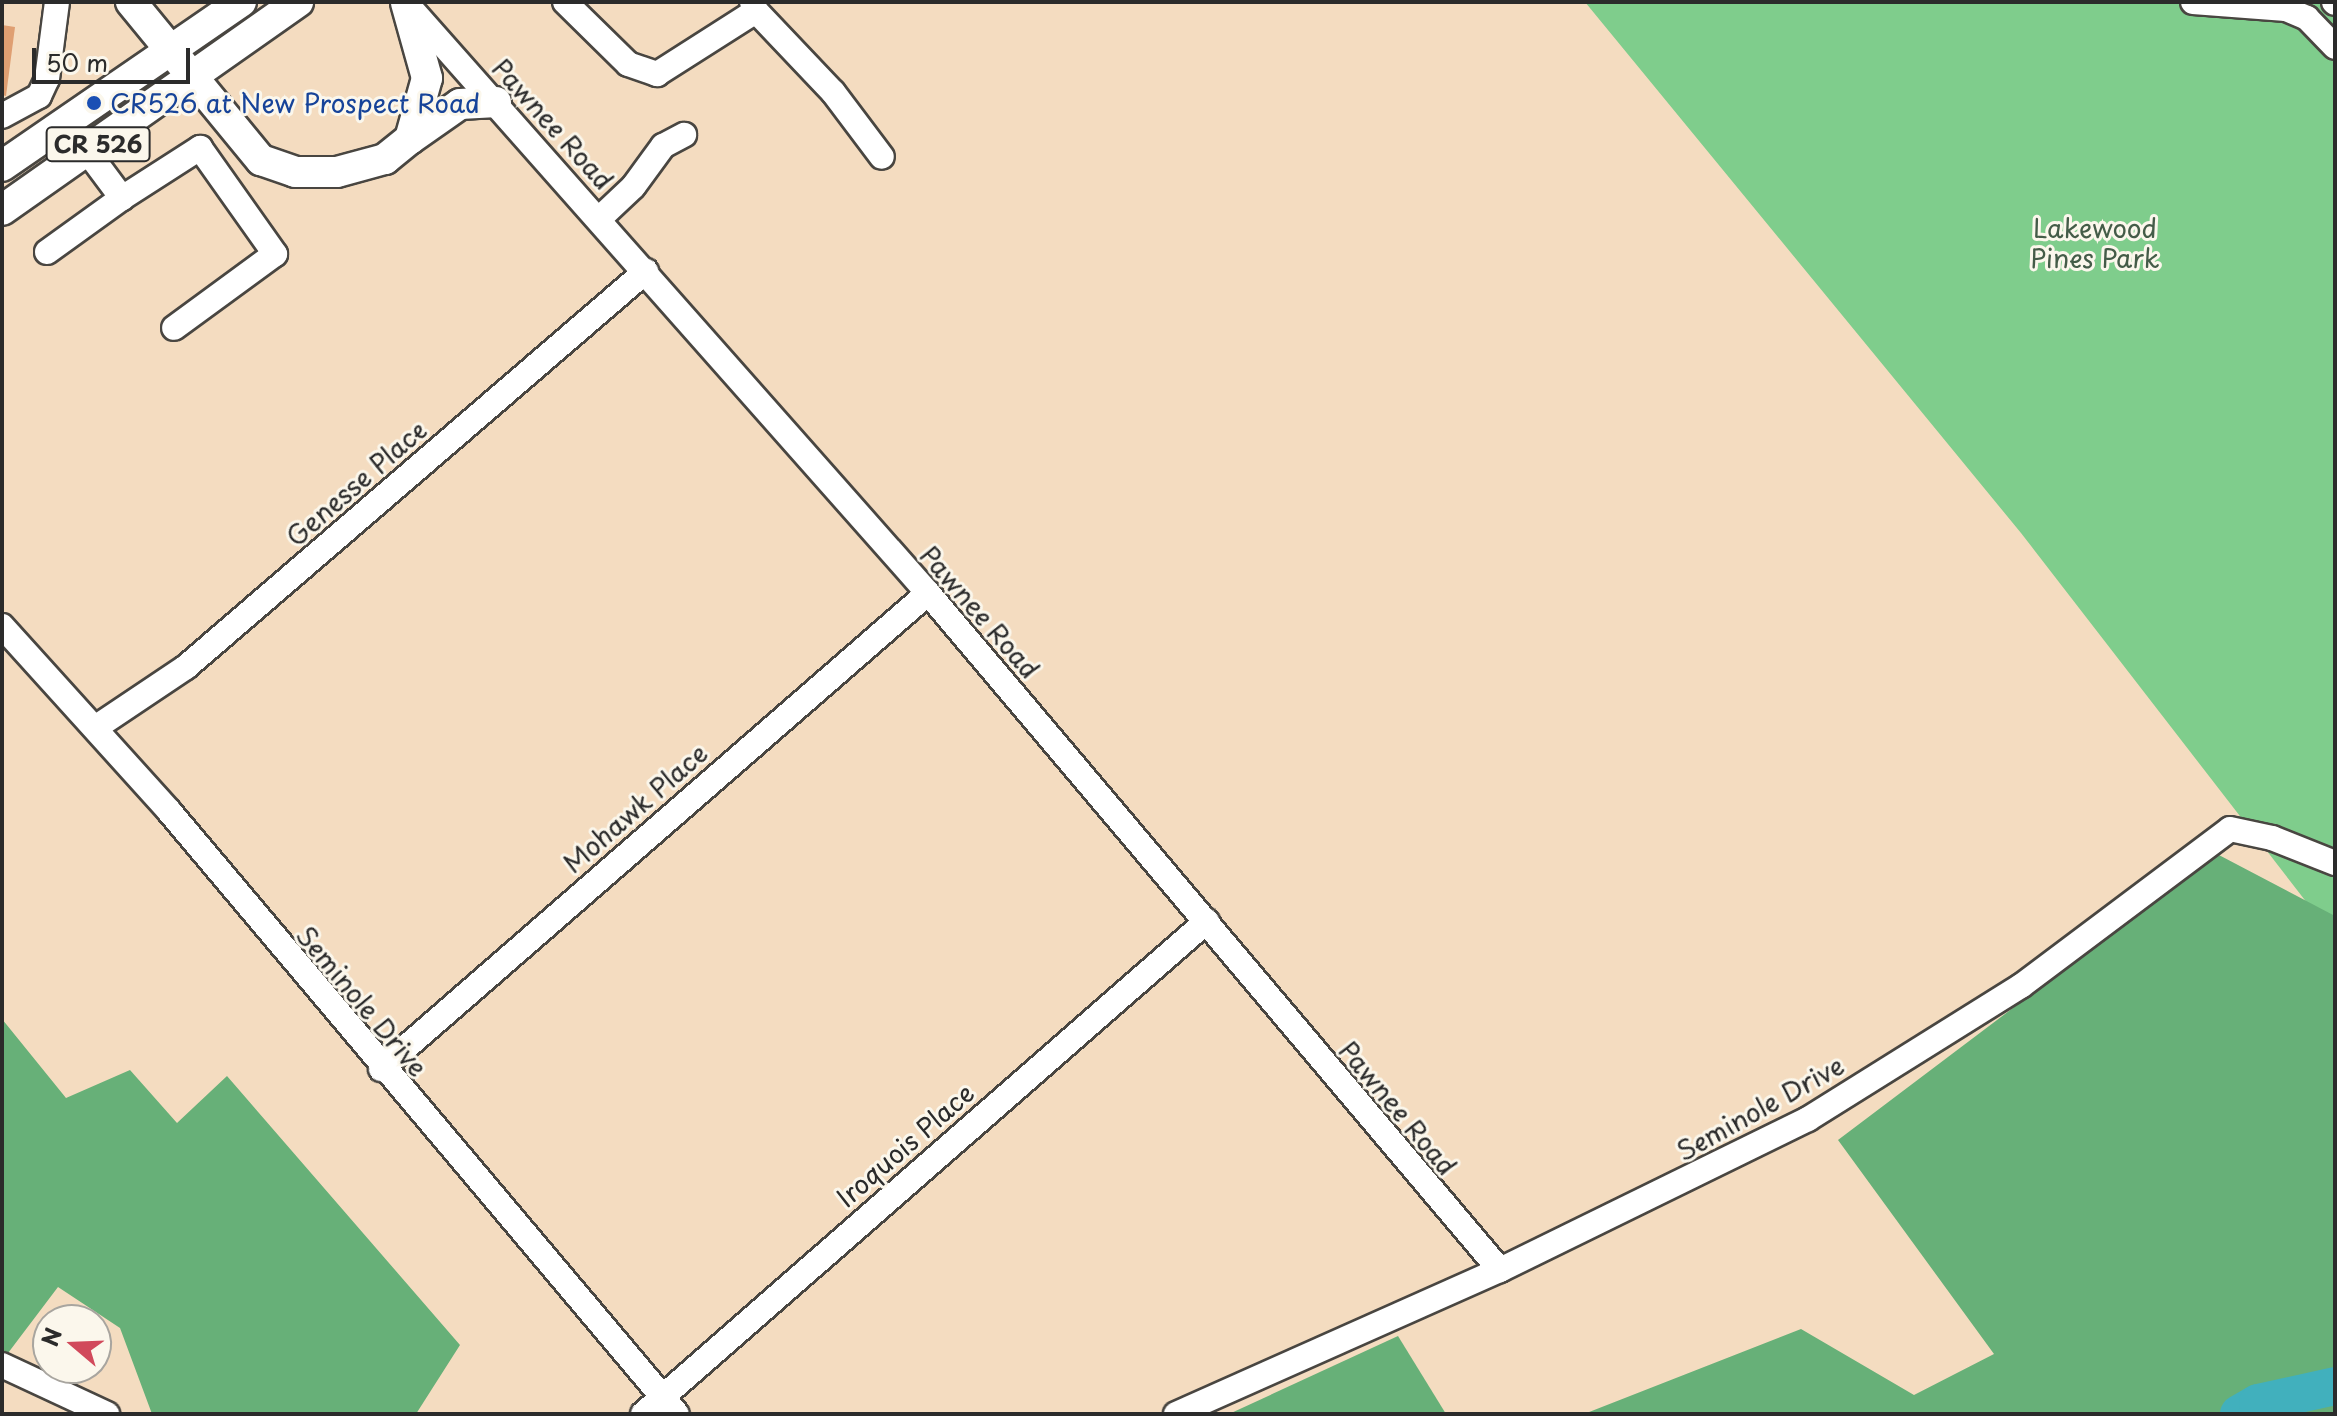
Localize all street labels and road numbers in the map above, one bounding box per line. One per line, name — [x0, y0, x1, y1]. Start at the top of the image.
street label: Pawnee Road — [485, 51, 621, 197]
road number: CR 526 — [44, 124, 152, 164]
street label: Genesse Place — [279, 413, 433, 553]
street label: Pawnee Road — [913, 539, 1047, 685]
street label: Mohawk Place — [556, 736, 714, 880]
street label: Seminole Drive — [290, 919, 434, 1083]
street label: Pawnee Road — [1332, 1034, 1464, 1182]
street label: Seminole Drive — [1670, 1049, 1850, 1167]
street label: Iroquois Place — [829, 1076, 981, 1214]

